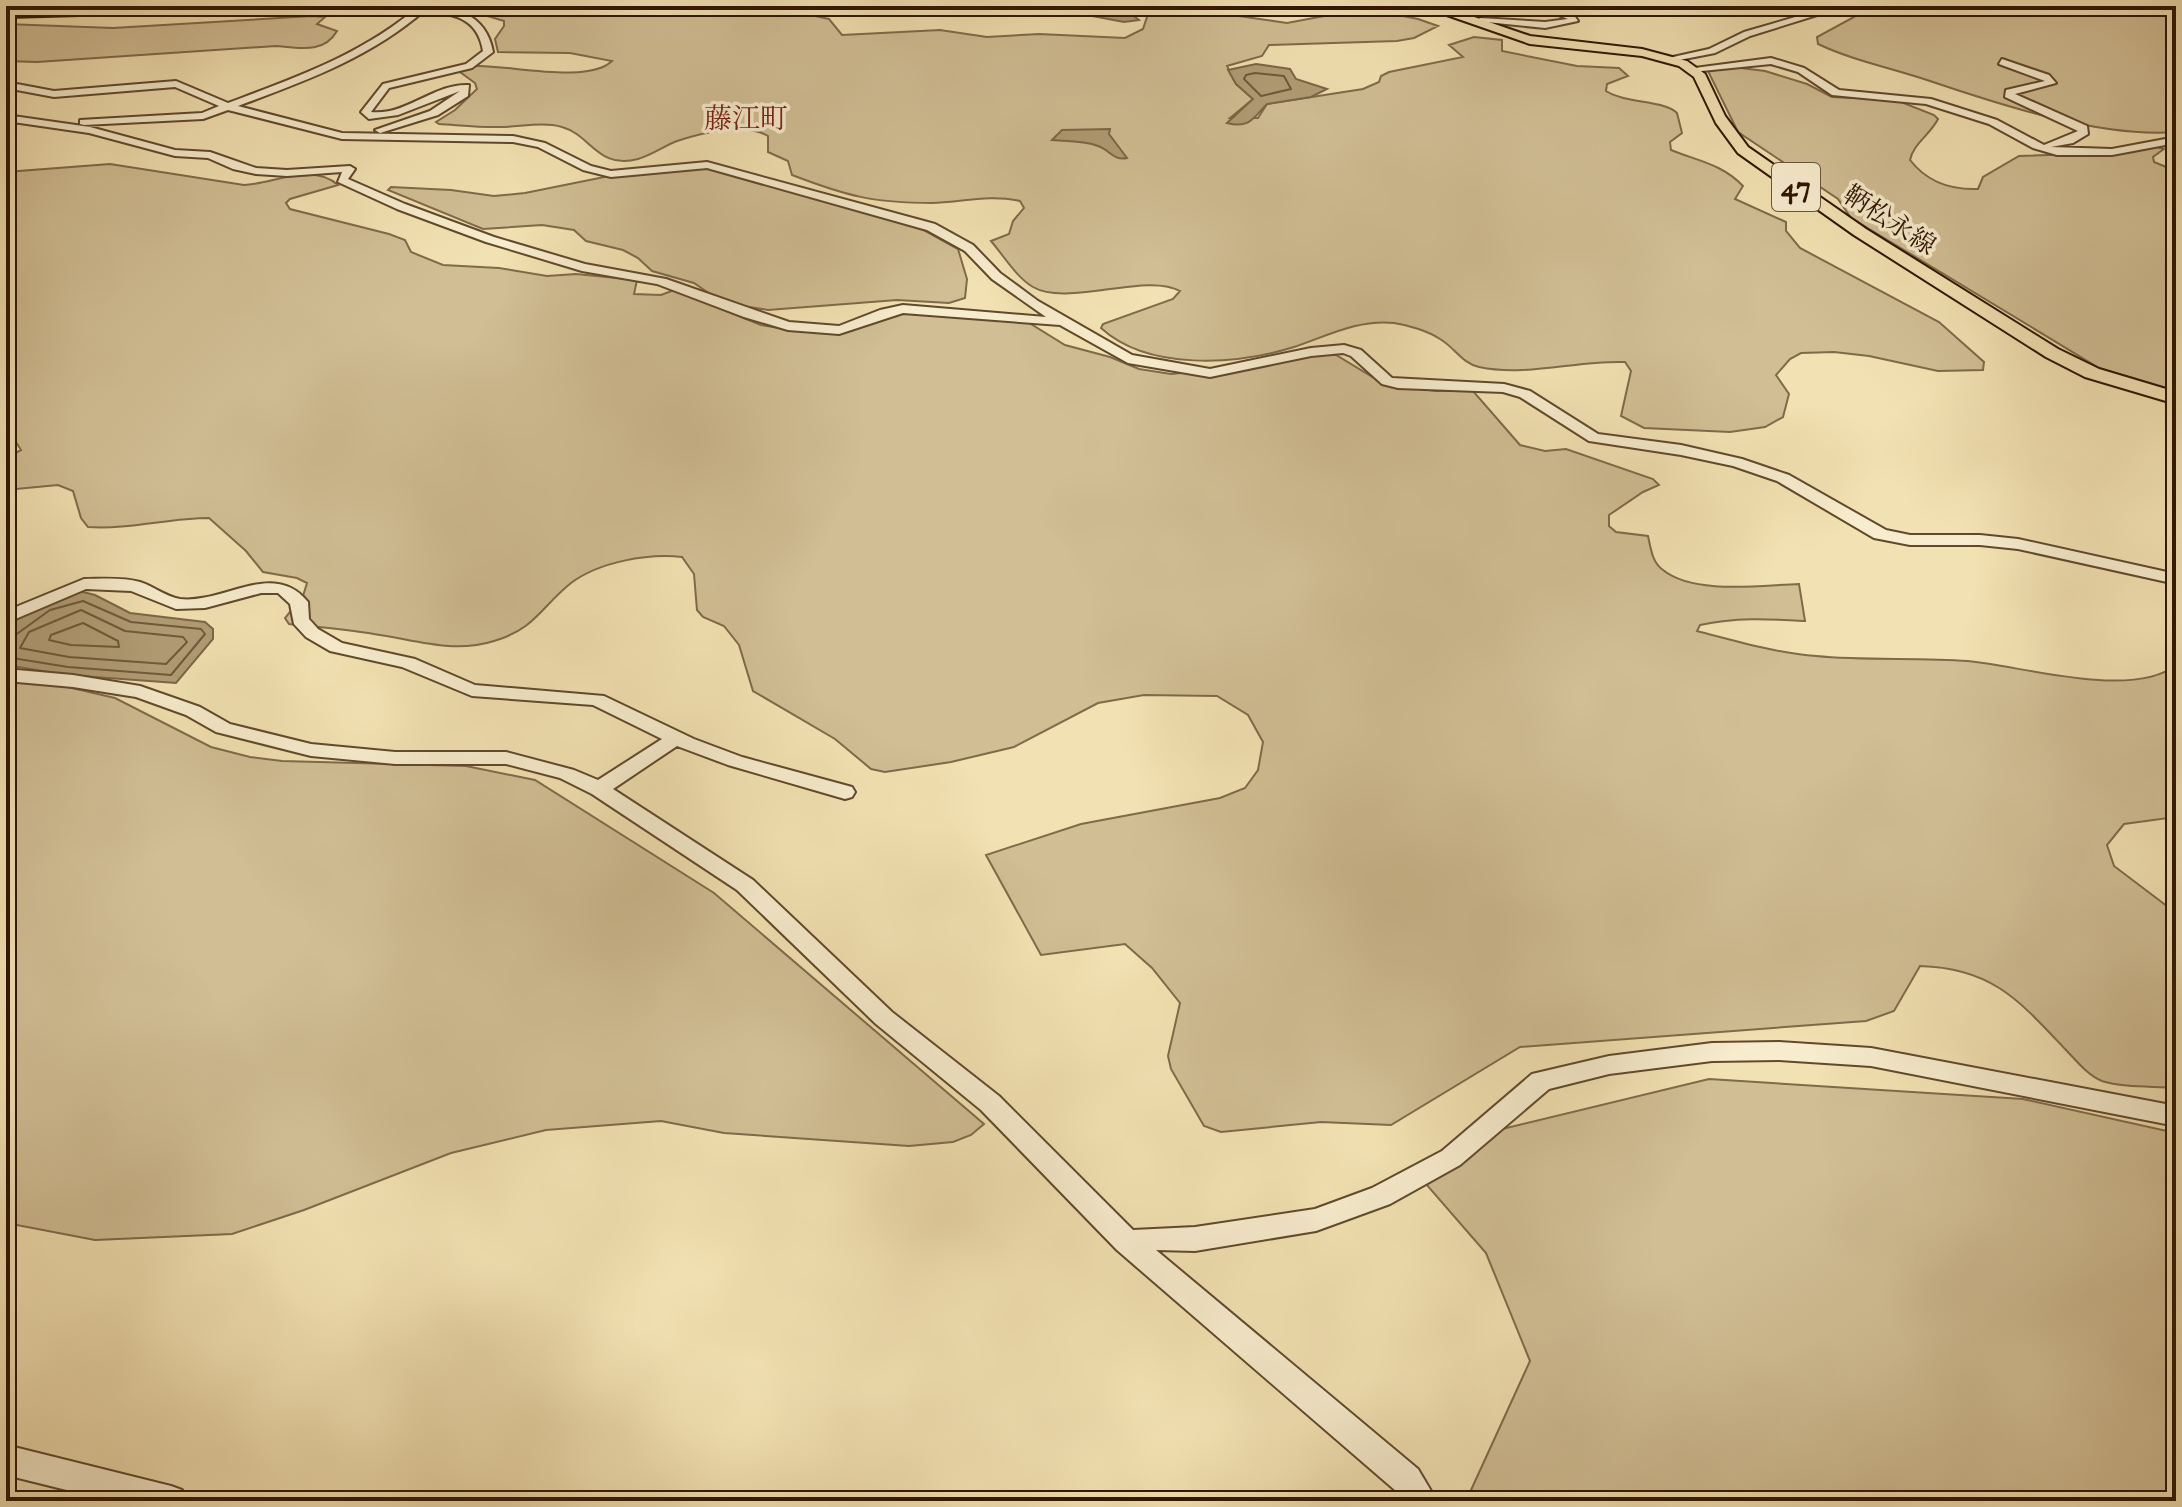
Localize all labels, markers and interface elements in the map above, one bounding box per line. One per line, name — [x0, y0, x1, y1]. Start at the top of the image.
district label: 藤江町 — [704, 102, 788, 137]
road number: 47 — [1772, 163, 1820, 211]
street label: 鞆松永線 — [1836, 179, 1942, 263]

